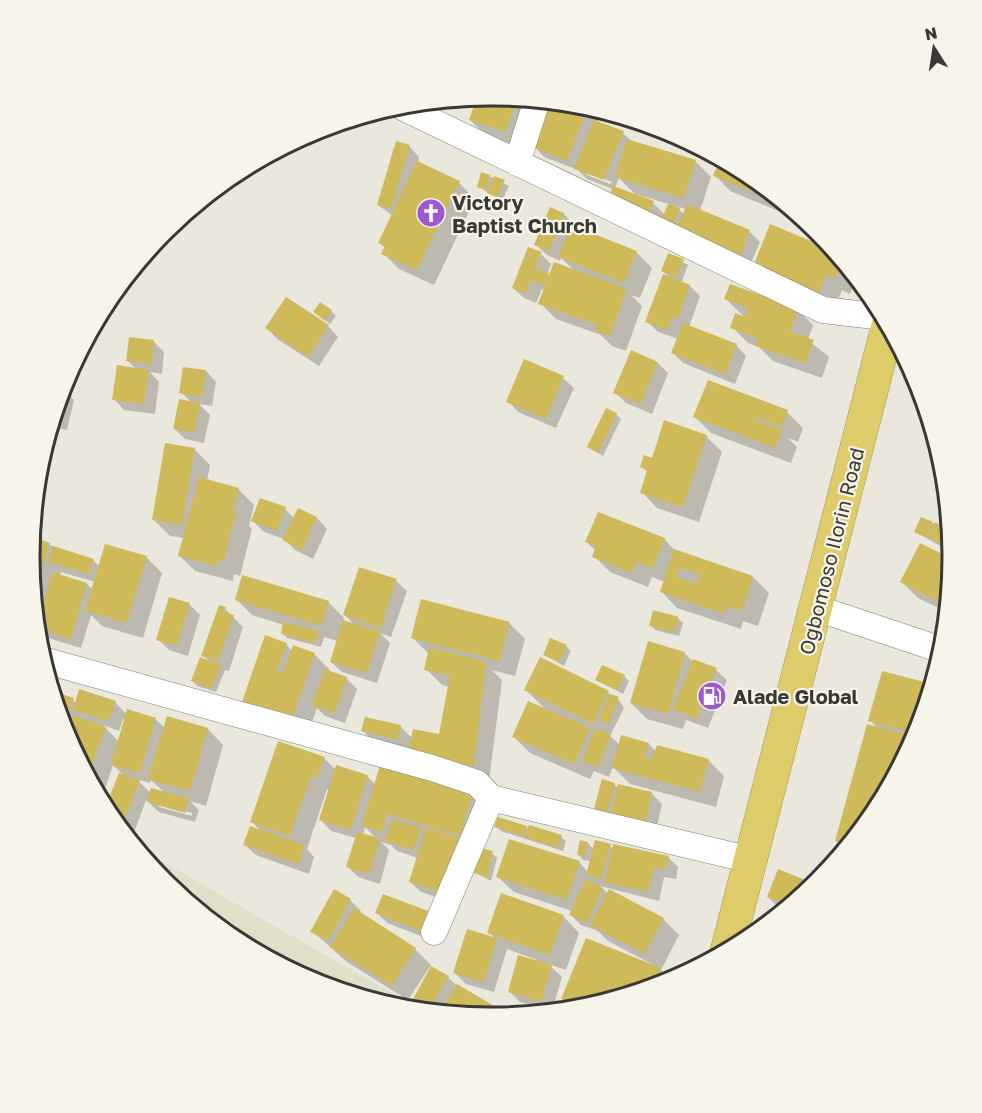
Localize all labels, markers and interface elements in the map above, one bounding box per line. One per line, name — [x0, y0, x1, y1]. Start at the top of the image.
north arrow — [904, 18, 964, 78]
text: N — [923, 22, 939, 44]
place label: Victory Baptist Church — [452, 190, 597, 237]
church icon: Victory Baptist Church — [415, 197, 447, 229]
street label: Ogbomoso Ilorin Road — [794, 445, 868, 657]
fuel station icon: Alade Global — [696, 680, 728, 712]
place label: Alade Global — [733, 684, 859, 708]

